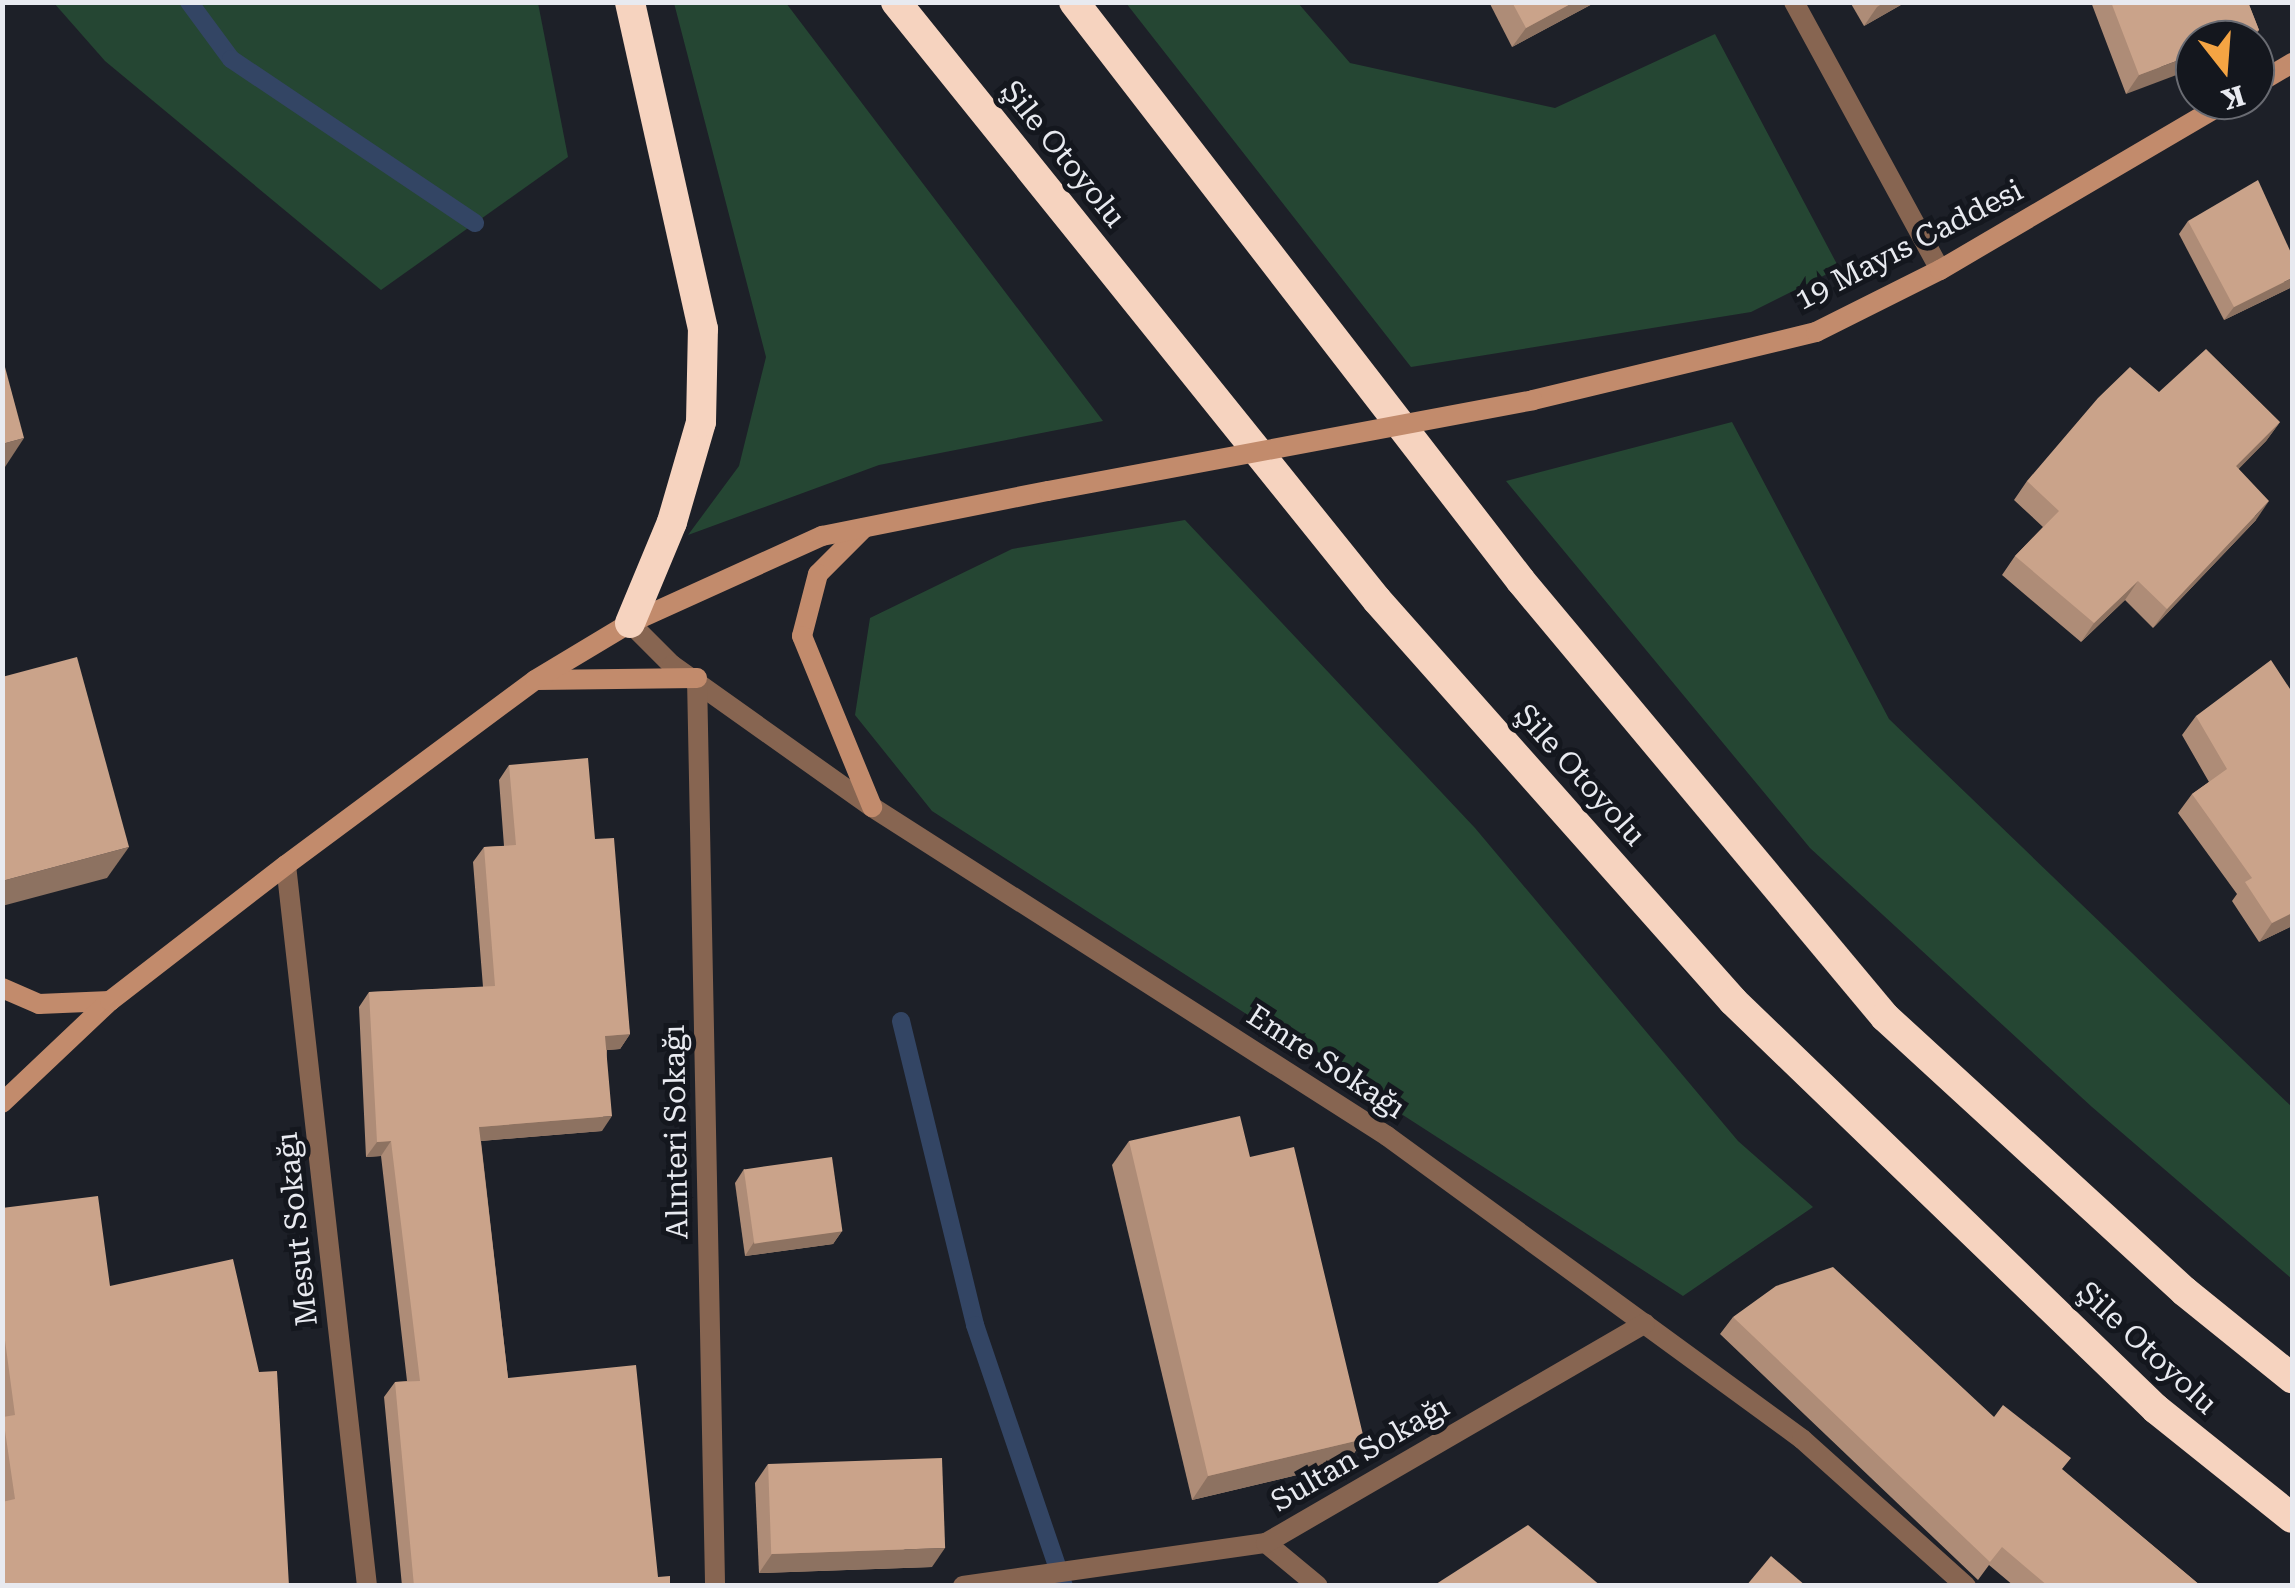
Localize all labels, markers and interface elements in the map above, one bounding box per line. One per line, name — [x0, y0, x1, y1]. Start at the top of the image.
north arrow — [2175, 20, 2275, 120]
street label: Şile Otoyolu — [993, 74, 1133, 234]
text: K — [2218, 78, 2249, 116]
street label: 19 Mayıs Caddesi — [1789, 172, 2029, 318]
street label: Şile Otoyolu — [1507, 697, 1653, 853]
street label: Emre Sokağı — [1240, 998, 1412, 1126]
street label: Alınteri Sokağı — [656, 1024, 696, 1240]
street label: Mesut Sokağı — [269, 1130, 325, 1328]
street label: Şile Otoyolu — [2070, 1274, 2224, 1422]
street label: Sultan Sokağı — [1265, 1389, 1455, 1519]

